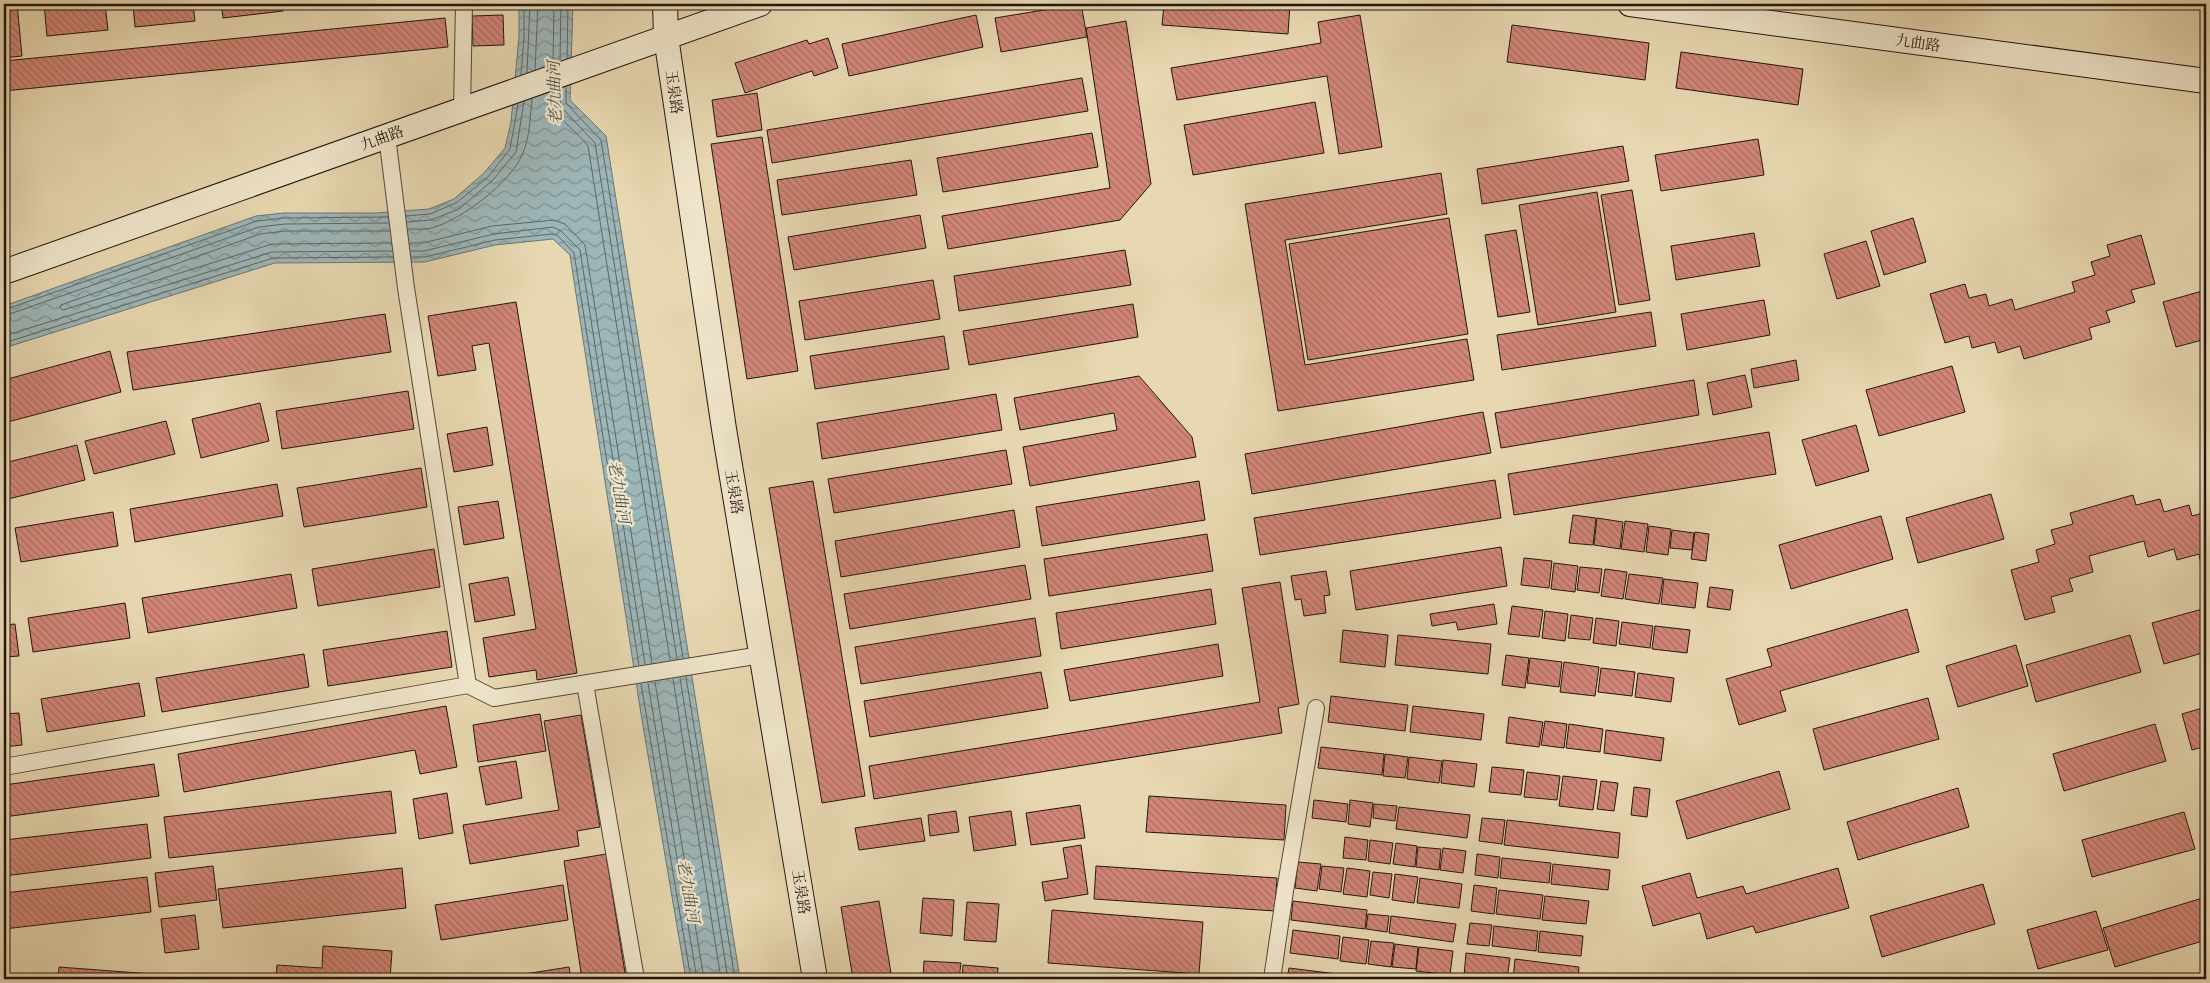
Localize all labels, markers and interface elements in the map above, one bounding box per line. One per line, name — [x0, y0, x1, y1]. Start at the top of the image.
street label: 九曲路 — [1894, 30, 1942, 56]
water label: 老九曲河 — [543, 58, 567, 125]
street label: 玉泉路 — [661, 68, 687, 116]
street label: 九曲路 — [357, 121, 407, 155]
water label: 老九曲河 — [603, 459, 636, 528]
street label: 玉泉路 — [721, 468, 747, 516]
water label: 老九曲河 — [672, 858, 705, 927]
street label: 玉泉路 — [788, 868, 814, 916]

